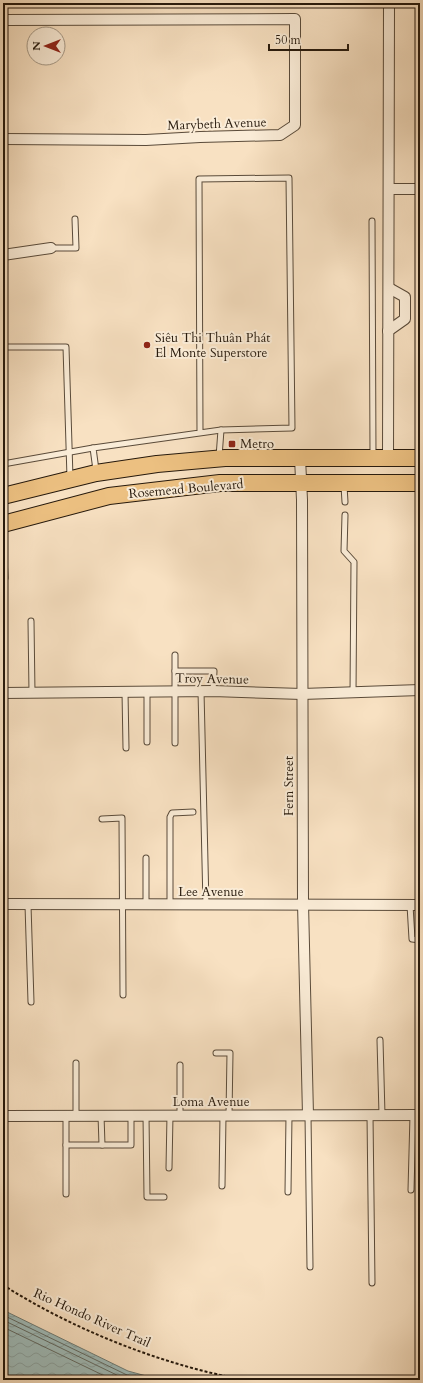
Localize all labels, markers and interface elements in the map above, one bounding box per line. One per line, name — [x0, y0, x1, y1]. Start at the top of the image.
north arrow — [26, 26, 66, 66]
scale bar — [269, 26, 348, 52]
text: 50 m — [275, 32, 302, 48]
text: N — [29, 41, 44, 51]
street label: Marybeth Avenue — [167, 113, 267, 135]
place label: Siêu Thi Thuân Phát El Monte Superstore — [155, 329, 270, 362]
marker: Siêu Thi Thuân Phát El Monte Superstore — [142, 340, 152, 350]
place label: Metro — [240, 435, 274, 453]
marker: Metro — [227, 439, 237, 449]
street label: Rosemead Boulevard — [128, 475, 244, 503]
street label: Troy Avenue — [175, 669, 249, 689]
street label: Fern Street — [280, 756, 298, 816]
street label: Lee Avenue — [178, 883, 244, 901]
street label: Loma Avenue — [172, 1093, 250, 1111]
street label: Rio Hondo River Trail — [31, 1284, 154, 1352]

